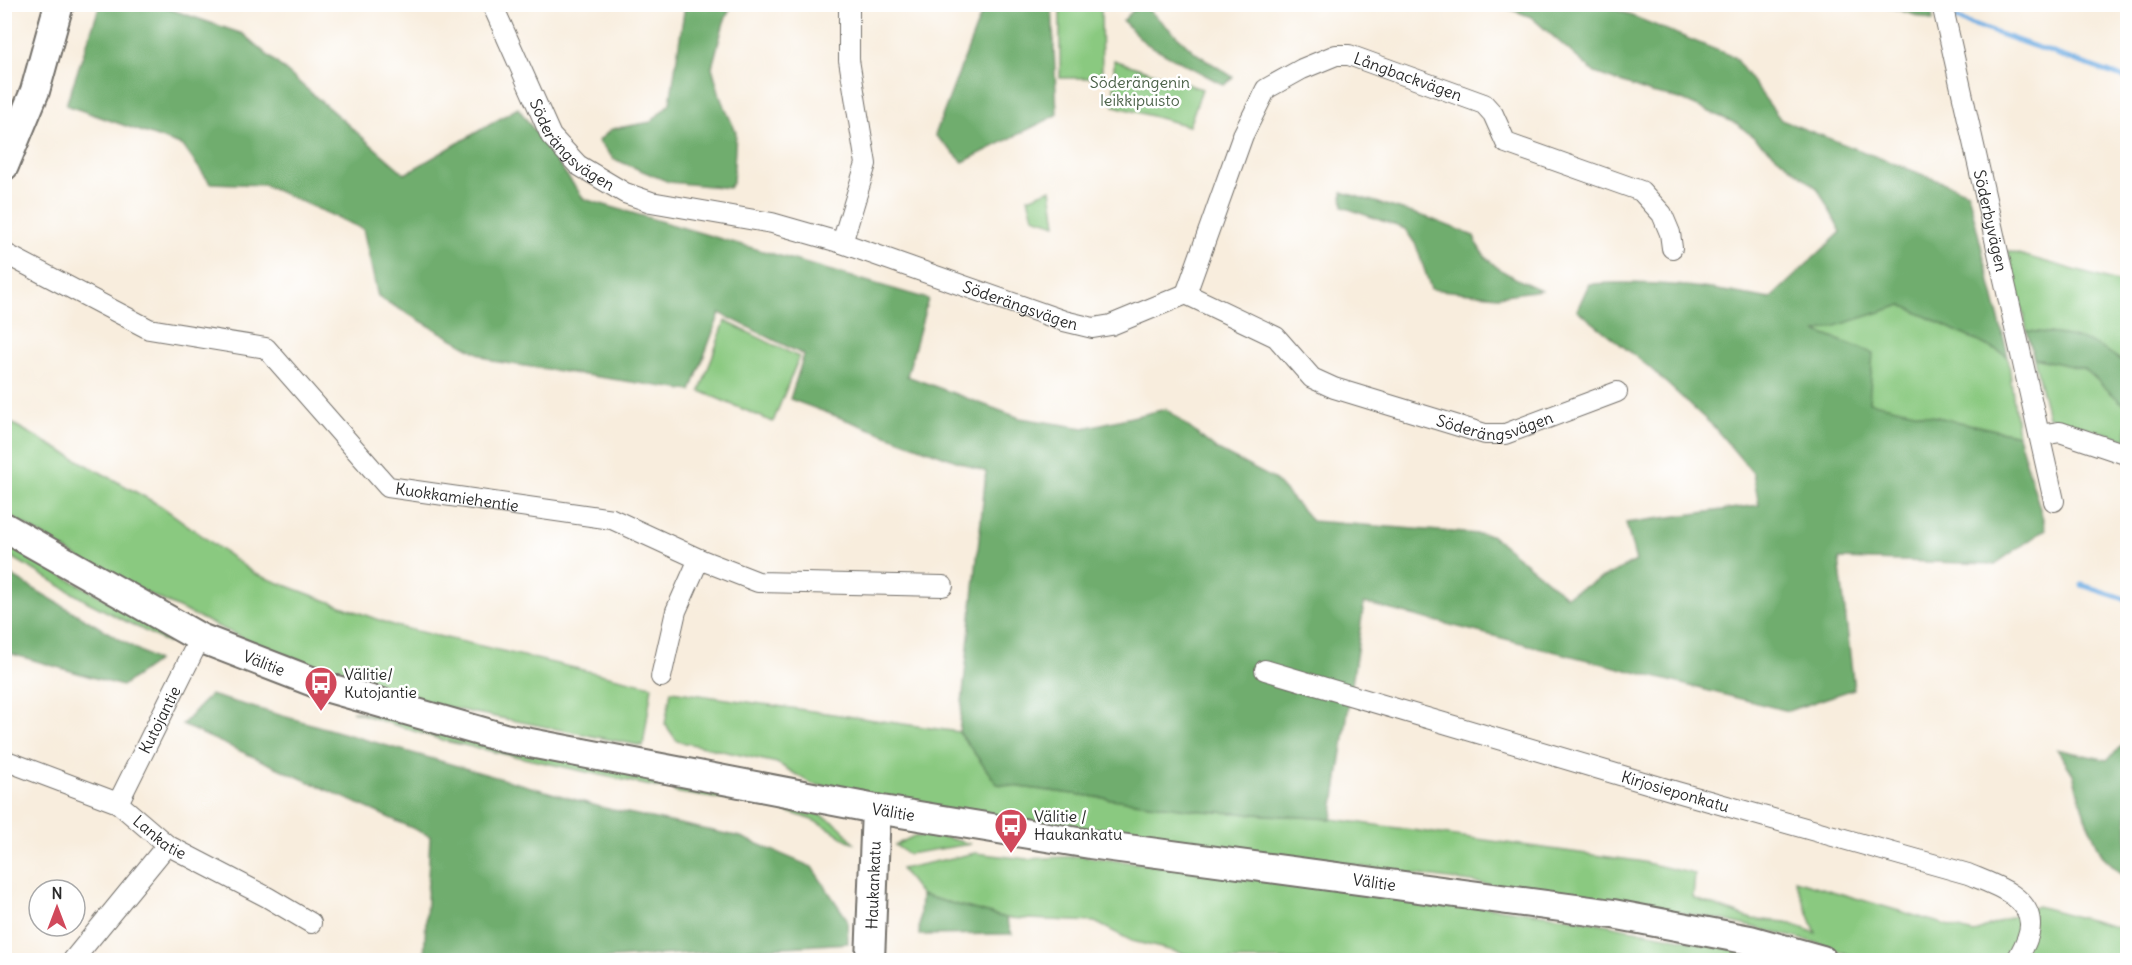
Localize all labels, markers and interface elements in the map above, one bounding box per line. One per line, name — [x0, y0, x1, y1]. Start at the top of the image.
street label: Långbackvägen — [1351, 48, 1465, 105]
park label: Söderängenin leikkipuisto — [1090, 72, 1190, 110]
street label: Söderängsvägen — [526, 96, 618, 195]
street label: Söderbyvägen — [1970, 168, 2012, 273]
street label: Söderängsvägen — [960, 276, 1080, 334]
street label: Söderängsvägen — [1434, 407, 1556, 444]
street label: Kuokkamiehentie — [394, 478, 520, 516]
street label: Välitie — [240, 646, 288, 680]
place label: Välitie/ Kutojantie — [344, 664, 417, 702]
bus stop icon: Välitie/ Kutojantie — [303, 665, 339, 712]
street label: Kutojantie — [134, 683, 185, 757]
street label: Kirjosieponkatu — [1619, 766, 1732, 816]
street label: Välitie — [870, 798, 916, 825]
place label: Välitie / Haukankatu — [1034, 806, 1122, 844]
bus stop icon: Välitie / Haukankatu — [993, 807, 1029, 854]
street label: Lankatie — [129, 811, 190, 863]
street label: Haukankatu — [861, 841, 885, 930]
street label: Välitie — [1352, 869, 1397, 895]
north arrow — [27, 878, 87, 938]
text: N — [51, 883, 63, 903]

